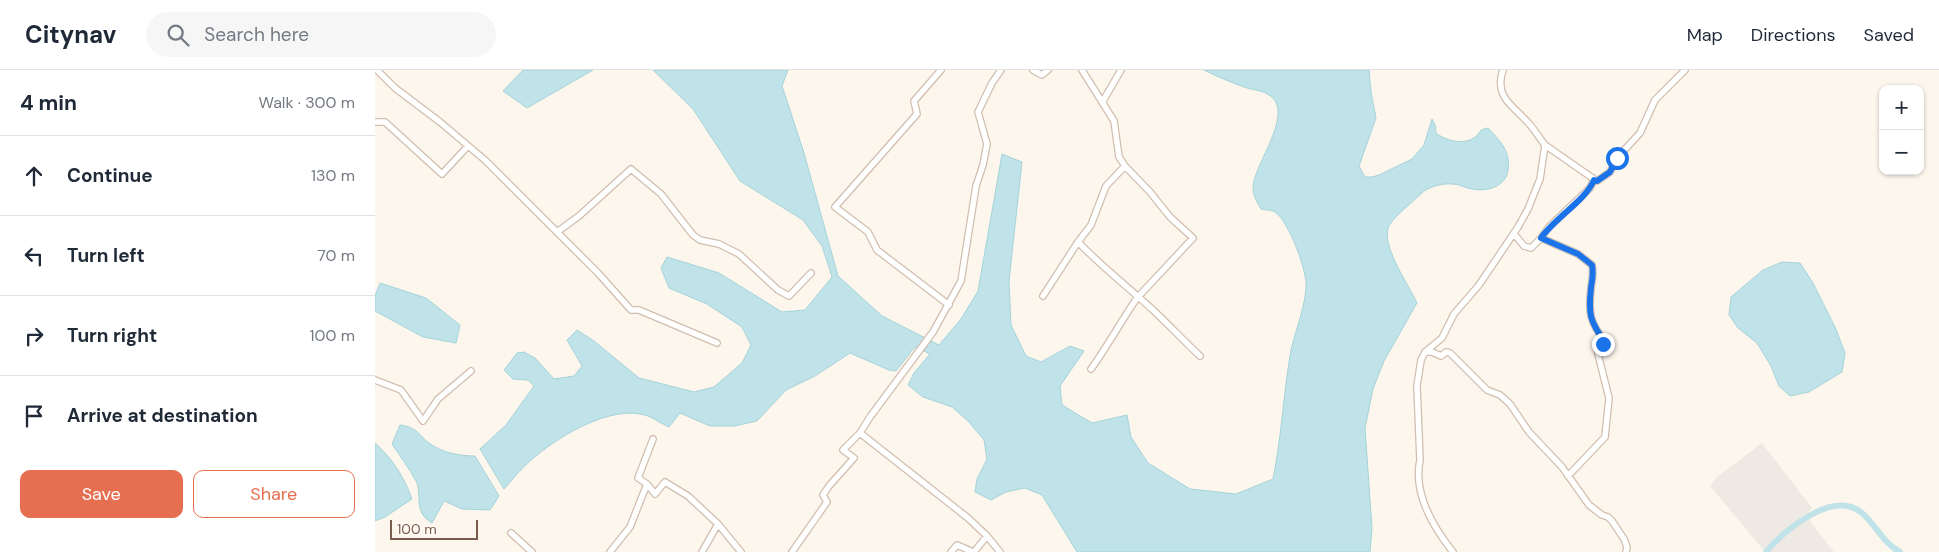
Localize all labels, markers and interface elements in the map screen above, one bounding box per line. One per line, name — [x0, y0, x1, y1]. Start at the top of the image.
search box — [146, 12, 496, 57]
text: Citynav — [25, 19, 116, 50]
icon: search — [164, 21, 192, 49]
text: Search here — [204, 22, 309, 47]
text: Map — [1687, 23, 1723, 47]
text: Directions — [1751, 23, 1836, 47]
text: Saved — [1864, 23, 1914, 47]
map controls — [1879, 85, 1924, 175]
button: + — [1879, 85, 1924, 130]
text: 4 min — [20, 89, 77, 117]
text: Walk · 300 m — [258, 92, 355, 113]
button: − — [1879, 130, 1924, 175]
route start — [1606, 147, 1629, 170]
icon: ahead — [20, 162, 48, 190]
text: Continue — [67, 163, 153, 188]
text: 130 m — [311, 165, 355, 186]
icon: left — [20, 242, 48, 270]
text: Turn left — [67, 243, 145, 268]
text: 70 m — [317, 245, 355, 266]
icon: right — [20, 322, 48, 350]
text: Turn right — [67, 323, 157, 348]
text: 100 m — [310, 325, 355, 346]
route end — [1592, 333, 1615, 356]
icon: arrive — [20, 402, 48, 430]
text: Arrive at destination — [67, 403, 258, 428]
button: Save — [20, 470, 183, 518]
button: Share — [193, 470, 355, 518]
scale bar — [390, 517, 477, 540]
text: 100 m — [397, 520, 437, 538]

